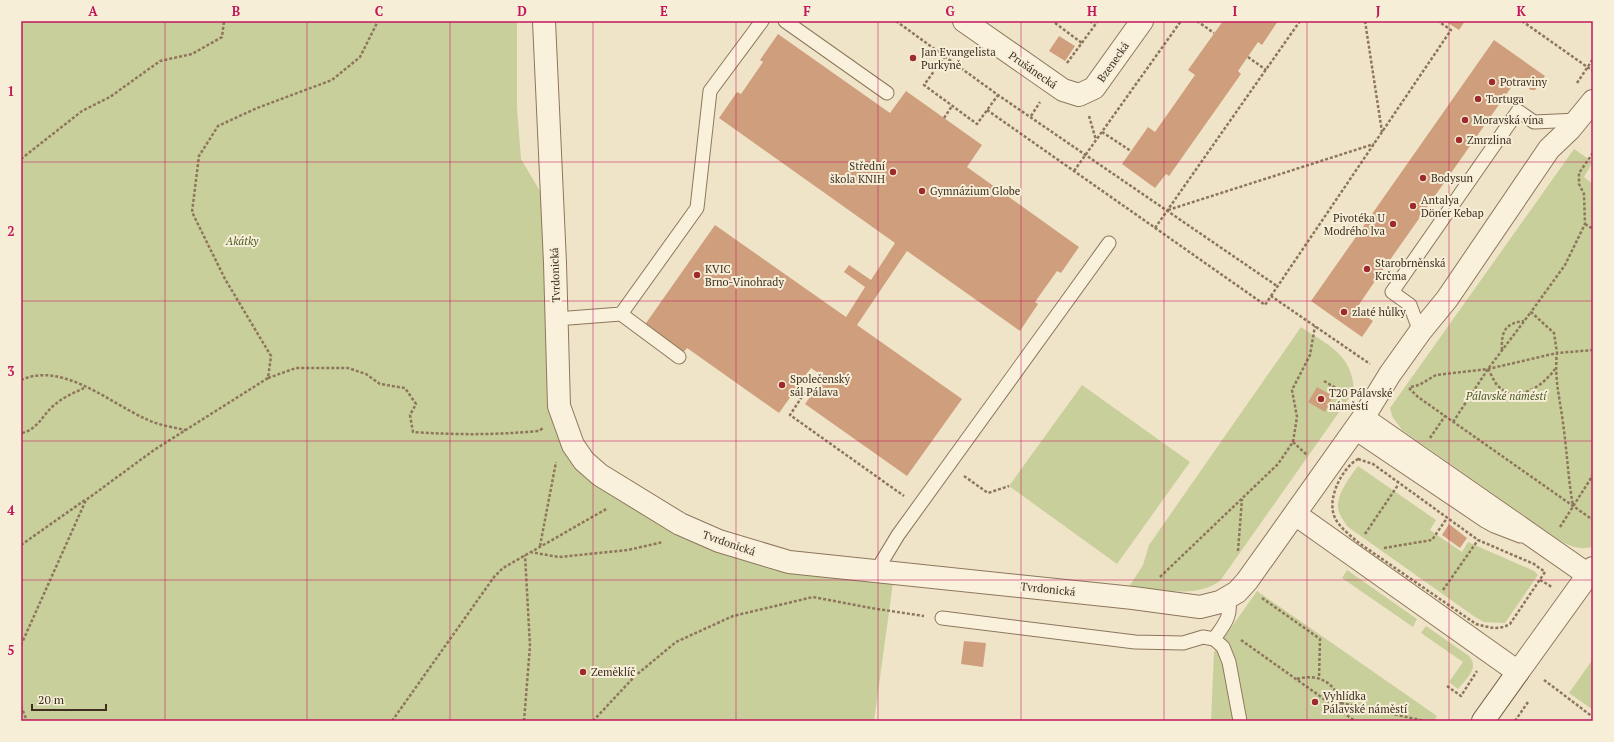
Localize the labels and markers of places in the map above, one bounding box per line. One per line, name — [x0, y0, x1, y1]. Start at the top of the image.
place label: Jan Evangelista Purkyně — [921, 45, 996, 72]
marker: Jan Evangelista Purkyně — [908, 53, 918, 63]
place label: Potraviny — [1500, 75, 1547, 89]
marker: Potraviny — [1487, 77, 1497, 87]
place label: Tortuga — [1486, 92, 1525, 106]
marker: Tortuga — [1473, 94, 1483, 104]
place label: Moravská vína — [1473, 113, 1544, 127]
marker: Moravská vína — [1460, 115, 1470, 125]
place label: Zmrzlina — [1467, 133, 1512, 147]
marker: Zmrzlina — [1454, 135, 1464, 145]
place label: Střední škola KNIH — [830, 159, 886, 186]
marker: Střední škola KNIH — [888, 167, 898, 177]
place label: Bodysun — [1431, 171, 1474, 185]
marker: Bodysun — [1418, 173, 1428, 183]
place label: Gymnázium Globe — [930, 184, 1021, 198]
marker: Gymnázium Globe — [917, 186, 927, 196]
place label: Antalya Döner Kebap — [1421, 193, 1484, 220]
marker: Antalya Döner Kebap — [1408, 201, 1418, 211]
place label: Pivotéka U Modrého lva — [1324, 211, 1386, 238]
marker: Pivotéka U Modrého lva — [1388, 219, 1398, 229]
place label: Starobrněnská Krčma — [1375, 256, 1446, 283]
place label: KVIC Brno-Vinohrady — [705, 262, 784, 289]
marker: Starobrněnská Krčma — [1362, 264, 1372, 274]
marker: KVIC Brno-Vinohrady — [692, 270, 702, 280]
place label: zlaté hůlky — [1352, 305, 1406, 319]
marker: zlaté hůlky — [1339, 307, 1349, 317]
place label: Společenský sál Pálava — [790, 372, 850, 399]
marker: Společenský sál Pálava — [777, 380, 787, 390]
place label: T20 Pálavské náměstí — [1329, 386, 1393, 413]
marker: T20 Pálavské náměstí — [1316, 394, 1326, 404]
place label: Zeměklíč — [591, 665, 635, 679]
marker: Zeměklíč — [578, 667, 588, 677]
place label: Vyhlídka Pálavské náměstí — [1323, 689, 1408, 716]
marker: Vyhlídka Pálavské náměstí — [1310, 697, 1320, 707]

